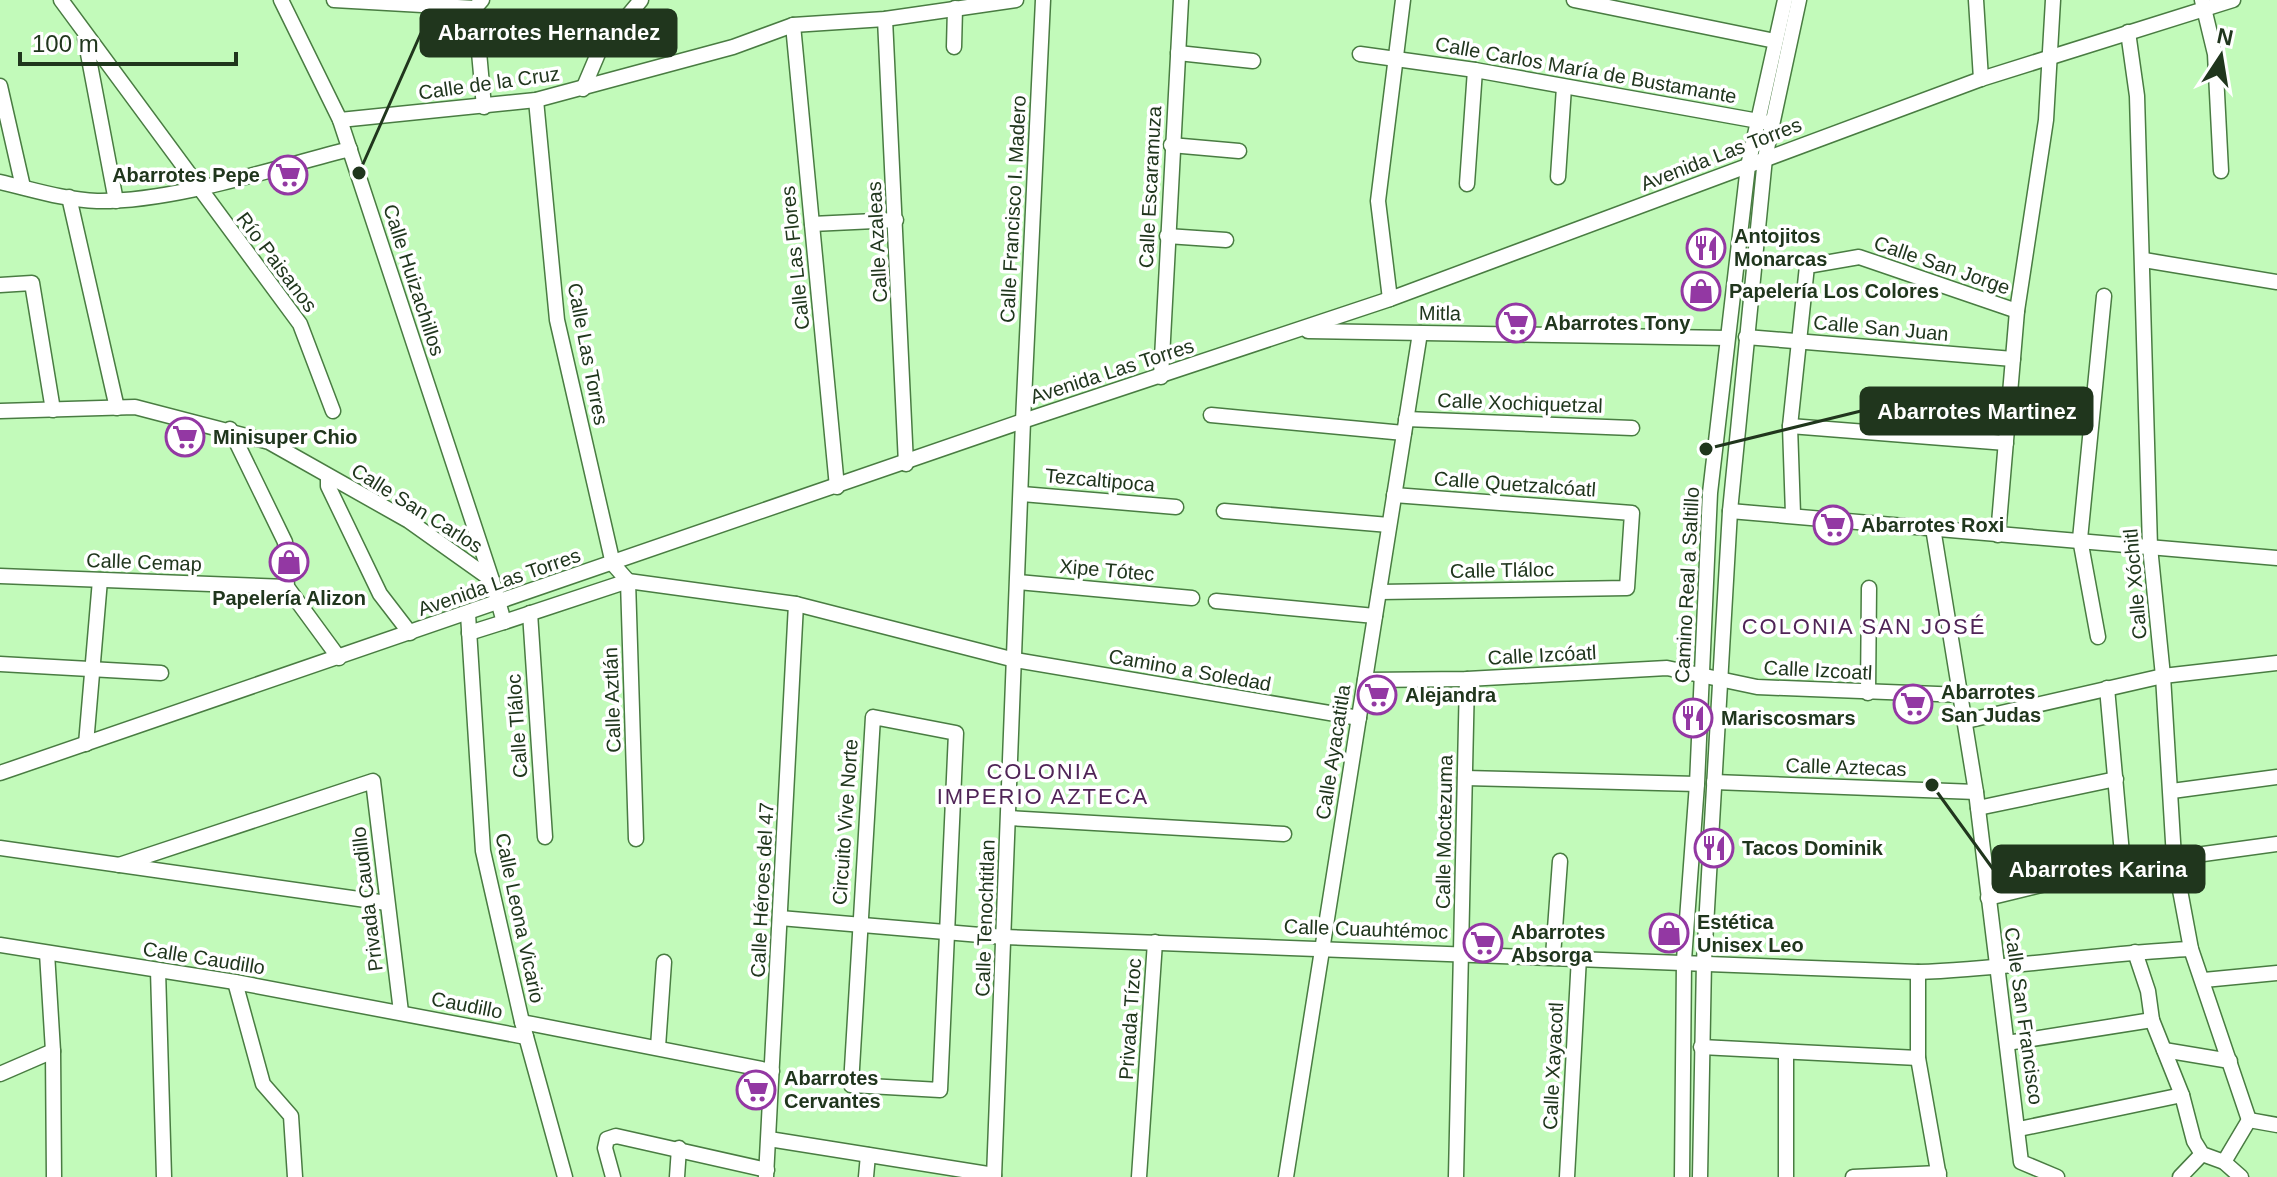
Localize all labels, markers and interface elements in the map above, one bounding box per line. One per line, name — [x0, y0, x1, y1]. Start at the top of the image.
callout: Abarrotes Hernandez — [421, 10, 676, 56]
scale bar — [20, 16, 236, 66]
north arrow — [2181, 16, 2261, 96]
text: Abarrotes Hernandez — [438, 20, 660, 45]
text: N — [2215, 23, 2235, 51]
text: 100 m — [32, 30, 99, 57]
street label: Calle Carlos María de Bustamante — [1434, 33, 1738, 107]
street label: Calle de la Cruz — [417, 62, 561, 104]
street label: Calle Francisco I. Madero — [996, 95, 1030, 323]
street label: Calle Escaramuza — [1135, 105, 1165, 269]
street label: Avenida Las Torres — [1637, 113, 1805, 195]
supermarket icon: Abarrotes Pepe — [267, 154, 309, 196]
place label: Abarrotes Pepe — [112, 164, 260, 186]
street label: Calle Azaleas — [863, 181, 891, 303]
street label: Calle Las Flores — [777, 185, 813, 331]
street label: Calle Huizachillos — [379, 202, 449, 358]
street label: Río Paisanos — [232, 208, 322, 316]
place label: Antojitos Monarcas — [1734, 225, 1827, 270]
restaurant icon: Antojitos Monarcas — [1685, 227, 1727, 269]
street label: Calle San Jorge — [1871, 231, 2013, 299]
shop icon: Papelería Los Colores — [1680, 270, 1722, 312]
place label: Papelería Los Colores — [1729, 280, 1939, 302]
street label: Calle Las Torres — [563, 281, 613, 427]
street label: Mitla — [1419, 302, 1462, 324]
supermarket icon: Abarrotes Tony — [1495, 302, 1537, 344]
street label: Calle San Juan — [1812, 311, 1950, 345]
place label: Abarrotes Tony — [1544, 312, 1691, 334]
street label: Avenida Las Torres — [1028, 334, 1196, 408]
callout: Abarrotes Martinez — [1861, 388, 2092, 434]
street label: Calle Xochiquetzal — [1437, 389, 1603, 417]
text: Abarrotes Martinez — [1877, 399, 2077, 424]
supermarket icon: Minisuper Chio — [164, 416, 206, 458]
place label: Minisuper Chio — [213, 426, 357, 448]
street label: Calle San Carlos — [348, 459, 486, 557]
street label: Tezcaltipoca — [1044, 464, 1157, 496]
street label: Calle Quetzalcóatl — [1433, 467, 1597, 501]
street label: Camino Real a Saltillo — [1671, 486, 1703, 684]
supermarket icon: Abarrotes Roxi — [1812, 504, 1854, 546]
place label: Abarrotes Roxi — [1861, 514, 2004, 536]
street label: Calle Xóchitl — [2119, 528, 2151, 640]
shop icon: Papelería Alizon — [268, 541, 310, 583]
street label: Avenida Las Torres — [415, 544, 583, 620]
street label: Calle Cemap — [86, 549, 202, 575]
street label: Xipe Tótec — [1059, 555, 1155, 585]
street label: Calle Tláloc — [1450, 558, 1554, 582]
place label: Papelería Alizon — [212, 587, 366, 609]
district label: COLONIA SAN JOSÉ — [1742, 614, 1986, 639]
street label: Calle Izcóatl — [1487, 641, 1597, 669]
street label: Camino a Soledad — [1107, 645, 1273, 695]
street label: Calle Aztlán — [599, 647, 625, 753]
street label: Calle Izcoatl — [1763, 656, 1873, 684]
street label: Calle Tláloc — [502, 673, 532, 779]
supermarket icon: Alejandra — [1356, 674, 1398, 716]
place label: Abarrotes San Judas — [1941, 681, 2041, 726]
street label: Calle Ayacatitla — [1311, 682, 1355, 821]
supermarket icon: Abarrotes San Judas — [1892, 683, 1934, 725]
place label: Alejandra — [1405, 684, 1497, 706]
restaurant icon: Mariscosmars — [1672, 697, 1714, 739]
place label: Mariscosmars — [1721, 707, 1856, 729]
street label: Circuito Vive Norte — [828, 738, 862, 906]
street label: Calle Moctezuma — [1432, 754, 1456, 909]
street label: Calle Aztecas — [1785, 754, 1907, 780]
district label: COLONIA IMPERIO AZTECA — [937, 759, 1149, 809]
street label: Calle Héroes del 47 — [746, 802, 778, 978]
street label: Privada Caudillo — [347, 825, 387, 973]
restaurant icon: Tacos Dominik — [1693, 827, 1735, 869]
street label: Calle Leona Vicario — [491, 831, 549, 1005]
place label: Tacos Dominik — [1742, 837, 1884, 859]
street label: Calle Tenochtitlan — [971, 839, 999, 997]
callout: Abarrotes Karina — [1993, 846, 2204, 892]
text: Abarrotes Karina — [2009, 857, 2188, 882]
place label: Estética Unisex Leo — [1697, 911, 1804, 956]
shop icon: Estética Unisex Leo — [1648, 912, 1690, 954]
street label: Calle Cuauhtémoc — [1283, 915, 1449, 943]
place label: Abarrotes Absorga — [1511, 921, 1605, 966]
supermarket icon: Abarrotes Absorga — [1462, 922, 1504, 964]
street label: Calle San Francisco — [2001, 926, 2047, 1106]
street label: Calle Caudillo — [141, 937, 267, 979]
street label: Privada Tízoc — [1115, 957, 1145, 1081]
street label: Caudillo — [429, 987, 505, 1023]
street label: Calle Xayacotl — [1539, 1002, 1567, 1130]
place label: Abarrotes Cervantes — [784, 1067, 881, 1112]
supermarket icon: Abarrotes Cervantes — [735, 1069, 777, 1111]

